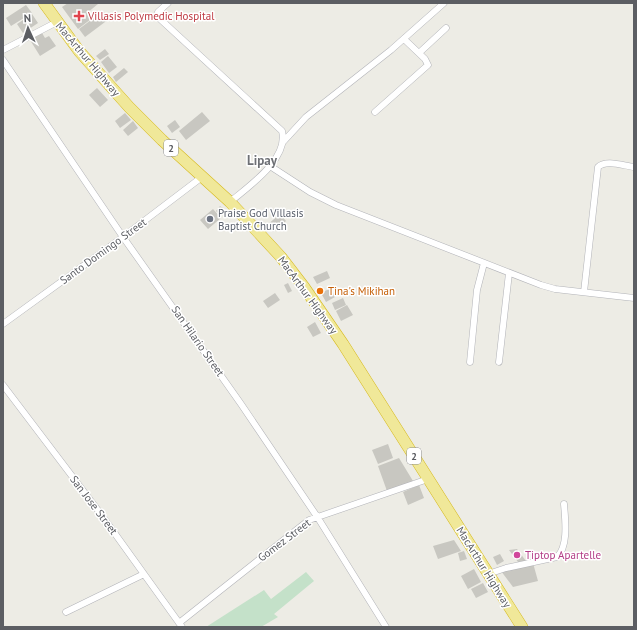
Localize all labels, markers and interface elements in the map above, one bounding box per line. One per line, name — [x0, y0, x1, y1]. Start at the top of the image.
north arrow — [8, 8, 48, 48]
place label: Villasis Polymedic Hospital — [87, 9, 215, 23]
marker: Villasis Polymedic Hospital — [73, 10, 85, 22]
text: N — [23, 11, 31, 25]
street label: MacArthur Highway — [53, 19, 124, 100]
road number: 2 — [164, 140, 178, 156]
district label: Lipay — [247, 152, 278, 169]
place label: Praise God Villasis Baptist Church — [218, 206, 304, 233]
marker: Praise God Villasis Baptist Church — [205, 214, 215, 224]
street label: Santo Domingo Street — [57, 215, 149, 287]
street label: MacArthur Highway — [275, 253, 341, 337]
place label: Tina's Mikihan — [328, 284, 395, 298]
marker: Tina's Mikihan — [315, 286, 325, 296]
street label: San Hilario Street — [168, 303, 228, 379]
road number: 2 — [407, 448, 421, 464]
street label: San Jose Street — [67, 473, 121, 538]
street label: Gomez Street — [255, 515, 313, 564]
street label: MacArthur Highway — [453, 524, 515, 611]
place label: Tiptop Apartelle — [525, 548, 602, 562]
marker: Tiptop Apartelle — [512, 550, 522, 560]

